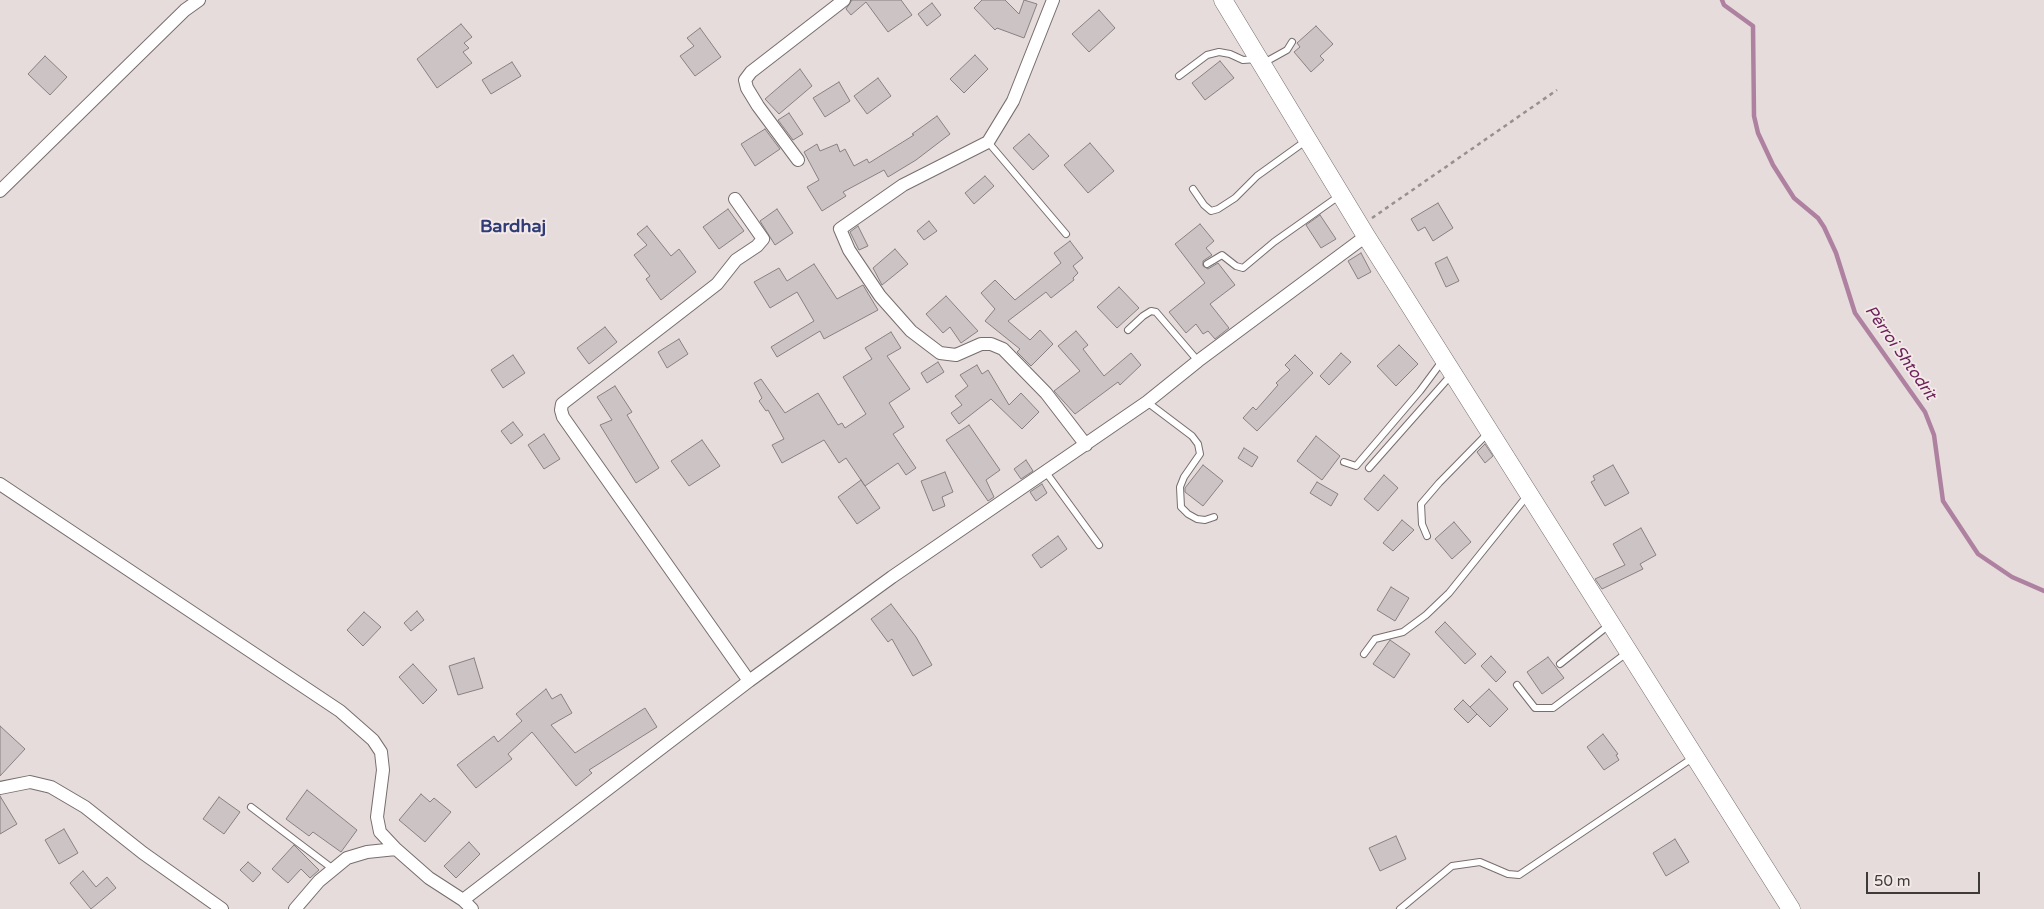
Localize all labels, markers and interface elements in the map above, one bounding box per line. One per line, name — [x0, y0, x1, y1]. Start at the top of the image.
district label: Bardhaj — [480, 216, 546, 238]
water label: Përroi Shtodrit — [1860, 302, 1940, 404]
scale bar — [1869, 862, 1983, 894]
text: 50 m — [1874, 872, 1911, 890]

